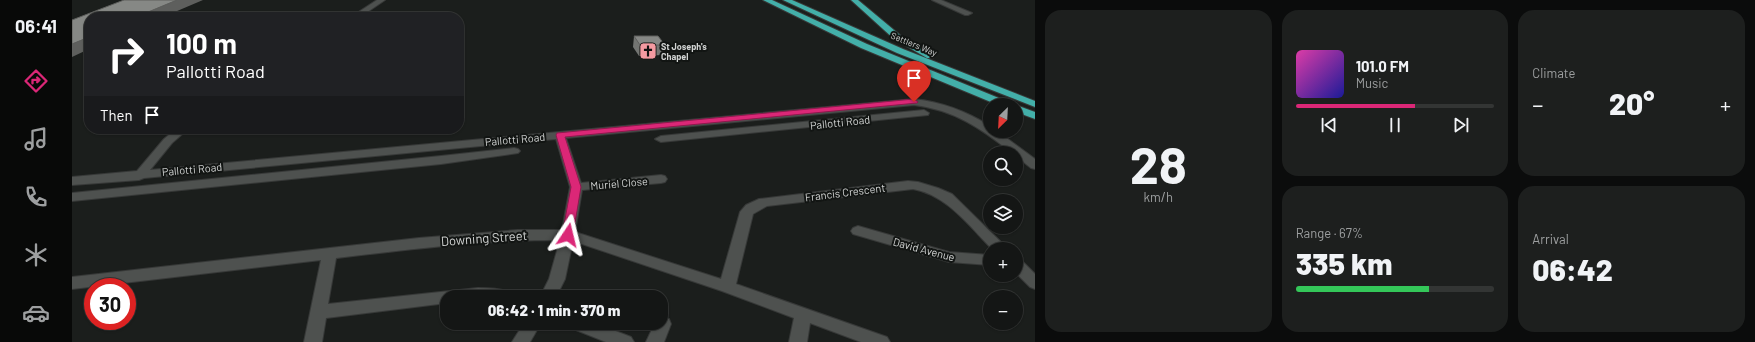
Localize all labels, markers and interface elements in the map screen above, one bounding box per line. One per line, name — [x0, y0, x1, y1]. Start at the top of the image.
text: 06:41 — [15, 15, 57, 37]
text: 100 m — [166, 26, 237, 60]
icon: right — [100, 28, 152, 80]
street label: Settlers Way — [889, 30, 939, 58]
church icon: St Joseph's Chapel — [638, 41, 658, 61]
place label: St Joseph's Chapel — [661, 41, 707, 62]
text: 101.0 FM — [1356, 57, 1409, 75]
text: Pallotti Road — [166, 60, 265, 82]
pin — [897, 61, 931, 102]
text: Climate — [1532, 65, 1575, 81]
icon: directions — [22, 67, 50, 95]
icon: arrive — [903, 67, 925, 89]
text: Music — [1356, 75, 1388, 91]
text: 20° — [1609, 85, 1654, 121]
text: − — [1532, 91, 1543, 117]
text: + — [1720, 91, 1731, 117]
north arrow — [983, 98, 1023, 138]
map controls — [983, 98, 1023, 330]
icon: arrive — [141, 104, 163, 126]
text: Then — [100, 106, 133, 124]
street label: Pallotti Road — [809, 112, 871, 132]
icon: previous — [1318, 114, 1340, 136]
icon: pause — [1384, 114, 1406, 136]
icon: next — [1450, 114, 1472, 136]
icon: music — [22, 125, 50, 153]
street label: Pallotti Road — [484, 130, 546, 148]
text: 28 — [1130, 132, 1187, 194]
button: search — [983, 146, 1023, 186]
street label: Pallotti Road — [161, 160, 223, 178]
street label: Muriel Close — [590, 174, 648, 192]
street label: Francis Crescent — [804, 181, 886, 203]
icon: phone — [22, 183, 50, 211]
text: km/h — [1144, 189, 1173, 205]
button: layers — [983, 194, 1023, 234]
position arrow — [547, 214, 589, 256]
text: Range · 67% — [1296, 225, 1363, 241]
street label: Downing Street — [440, 227, 528, 249]
text: Arrival — [1532, 231, 1569, 247]
street label: David Avenue — [892, 235, 956, 264]
icon: climate — [22, 241, 50, 269]
button: + — [983, 242, 1023, 282]
text: 335 km — [1296, 245, 1393, 281]
text: 06:42 — [1532, 251, 1613, 287]
speed limit sign: 30 — [84, 278, 136, 330]
button: − — [983, 290, 1023, 330]
icon: car — [22, 299, 50, 327]
text: 06:42 · 1 min · 370 m — [488, 301, 620, 319]

